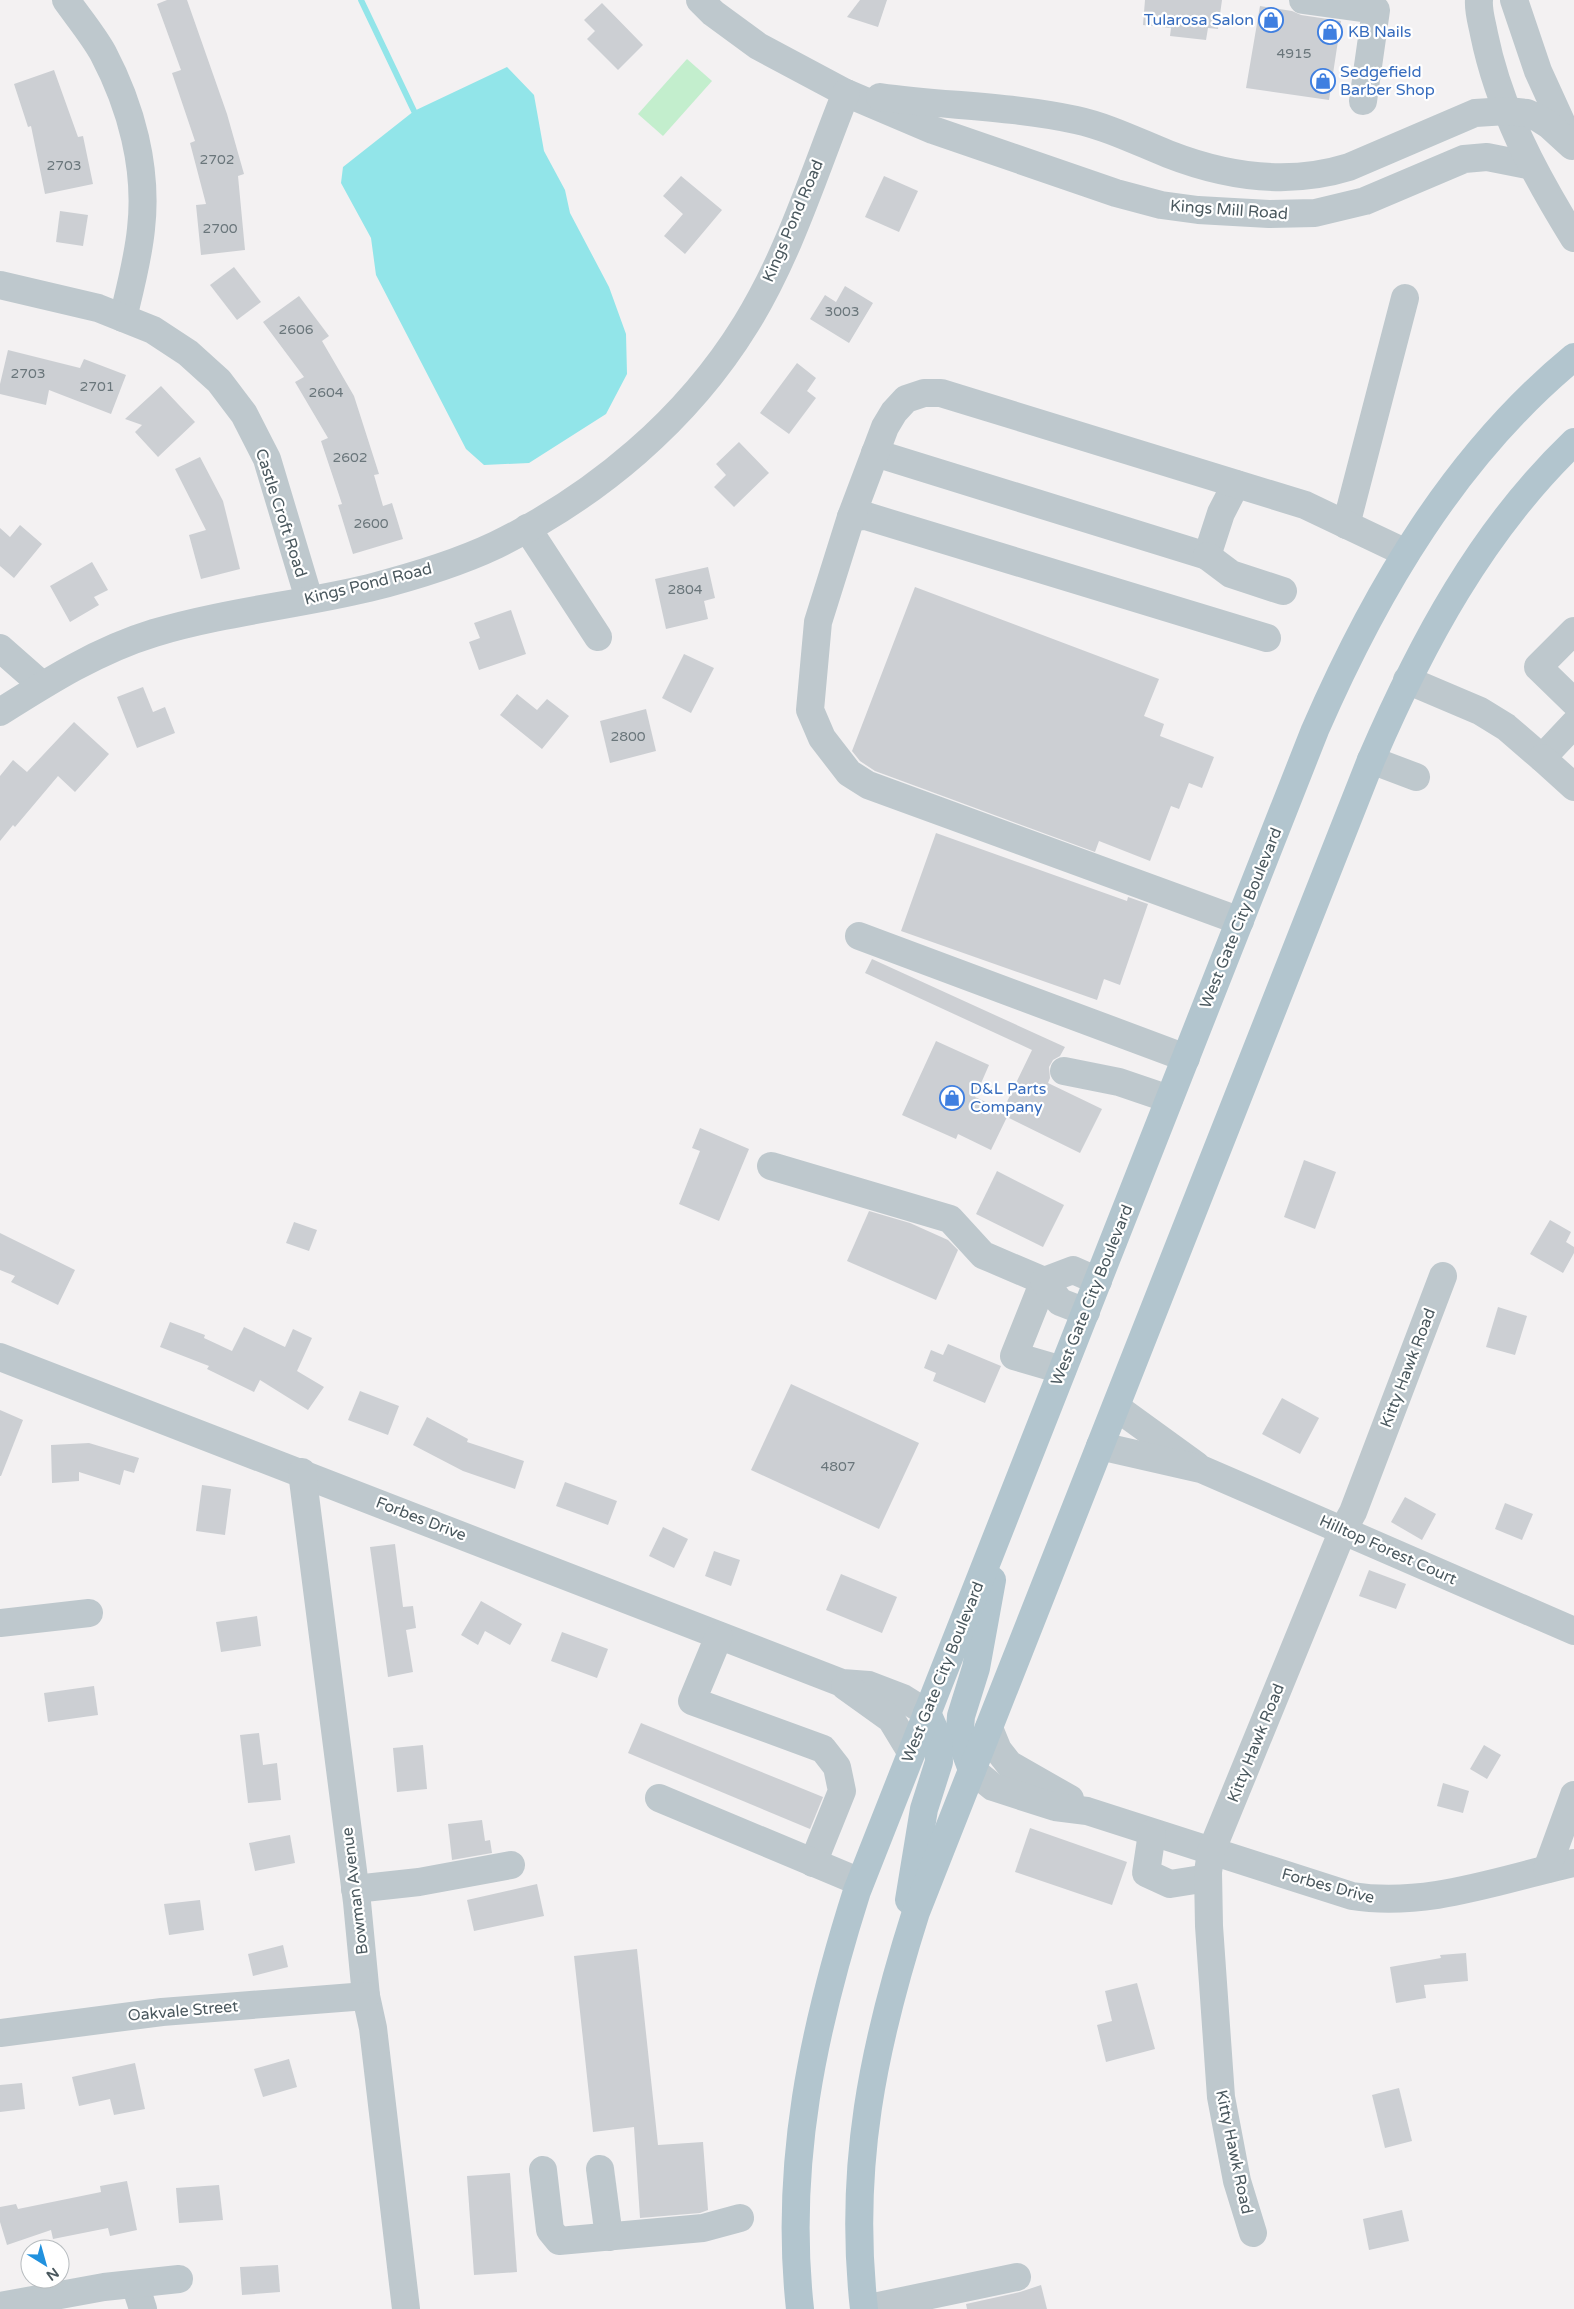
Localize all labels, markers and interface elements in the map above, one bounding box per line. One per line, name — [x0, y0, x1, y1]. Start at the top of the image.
shop icon: Tularosa Salon — [1258, 7, 1284, 33]
place label: Tularosa Salon — [1144, 10, 1254, 30]
shop icon: KB Nails — [1317, 19, 1343, 45]
place label: KB Nails — [1348, 22, 1411, 42]
house number: 4915 — [1276, 45, 1312, 62]
place label: Sedgefield Barber Shop — [1340, 62, 1435, 100]
shop icon: Sedgefield Barber Shop — [1310, 68, 1336, 94]
house number: 2702 — [199, 151, 235, 168]
house number: 2703 — [46, 157, 82, 174]
street label: Kings Pond Road — [758, 157, 828, 285]
street label: Kings Mill Road — [1169, 196, 1289, 224]
house number: 2700 — [202, 220, 238, 237]
house number: 3003 — [824, 303, 860, 320]
house number: 2606 — [278, 321, 314, 338]
house number: 2703 — [10, 365, 46, 382]
house number: 2701 — [79, 378, 115, 395]
house number: 2604 — [308, 384, 344, 401]
street label: Castle Croft Road — [251, 446, 311, 580]
house number: 2602 — [332, 449, 368, 466]
house number: 2600 — [353, 515, 389, 532]
street label: Kings Pond Road — [302, 558, 434, 610]
house number: 2804 — [667, 581, 703, 598]
house number: 2800 — [610, 728, 646, 745]
street label: West Gate City Boulevard — [1196, 825, 1286, 1011]
place label: D&L Parts Company — [970, 1079, 1046, 1117]
shop icon: D&L Parts Company — [939, 1085, 965, 1111]
street label: West Gate City Boulevard — [1047, 1202, 1137, 1388]
street label: Kitty Hawk Road — [1376, 1305, 1440, 1431]
house number: 4807 — [820, 1458, 856, 1475]
street label: Forbes Drive — [373, 1493, 469, 1545]
street label: Hilltop Forest Court — [1316, 1511, 1460, 1589]
street label: West Gate City Boulevard — [898, 1579, 988, 1765]
street label: Kitty Hawk Road — [1223, 1681, 1289, 1805]
street label: Bowman Avenue — [337, 1826, 373, 1956]
street label: Forbes Drive — [1279, 1864, 1377, 1908]
street label: Oakvale Street — [127, 1996, 239, 2026]
street label: Kitty Hawk Road — [1211, 2088, 1257, 2216]
north arrow — [20, 2239, 70, 2289]
text: N — [43, 2264, 62, 2284]

